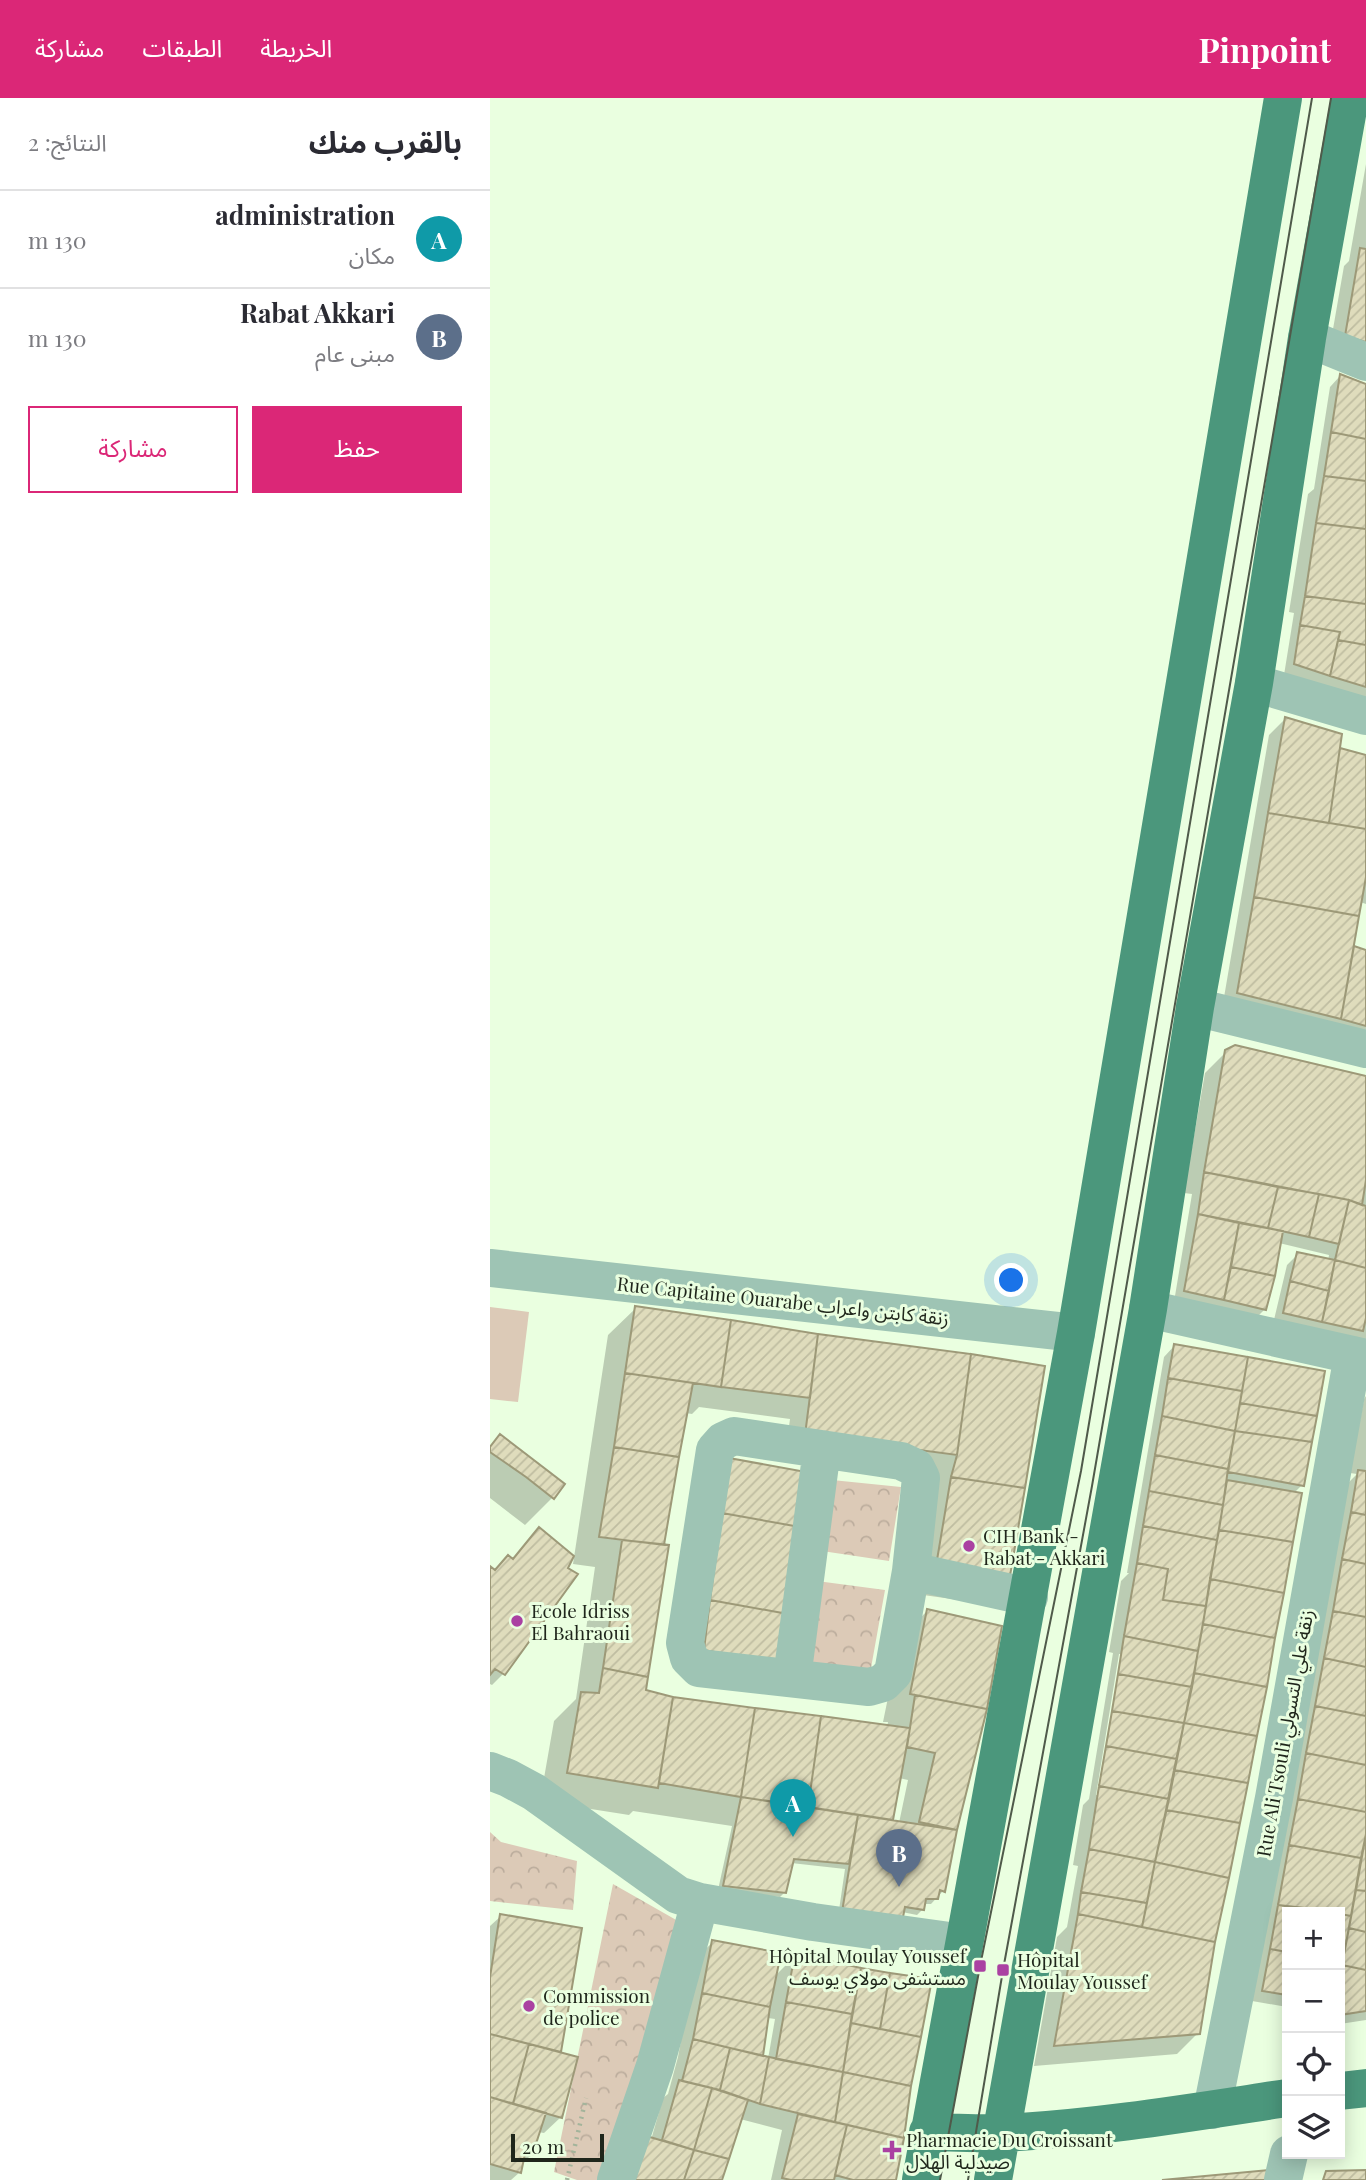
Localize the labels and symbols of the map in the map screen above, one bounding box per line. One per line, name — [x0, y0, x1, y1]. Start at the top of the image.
your location — [994, 1263, 1028, 1297]
street label: Rue Capitaine Ouarabe زنقة كابتن واعراب — [616, 1270, 950, 1330]
place label: CIH Bank - Rabat - Akkari — [983, 1522, 1106, 1570]
marker: CIH Bank - Rabat - Akkari — [961, 1538, 977, 1554]
place label: Ecole Idriss El Bahraoui — [531, 1597, 631, 1645]
street label: Rue Ali Tsouli زنقة علي التسولي — [1249, 1607, 1322, 1859]
marker: Ecole Idriss El Bahraoui — [509, 1613, 525, 1629]
pin: A — [770, 1779, 816, 1837]
pin: B — [876, 1829, 922, 1887]
place label: Hôpital Moulay Youssef مستشفى مولاي يوسف — [769, 1942, 968, 1993]
place label: Hôpital Moulay Youssef — [1017, 1946, 1149, 1994]
marker: Hôpital Moulay Youssef مستشفى مولاي يوسف — [972, 1958, 988, 1974]
marker: Hôpital Moulay Youssef — [995, 1962, 1011, 1978]
place label: Commission de police — [543, 1982, 651, 2030]
marker: Commission de police — [521, 1998, 537, 2014]
place label: Pharmacie Du Croissant صيدلية الهلال — [906, 2126, 1113, 2174]
scale bar — [511, 2131, 604, 2163]
marker: Pharmacie Du Croissant صيدلية الهلال — [884, 2142, 900, 2158]

